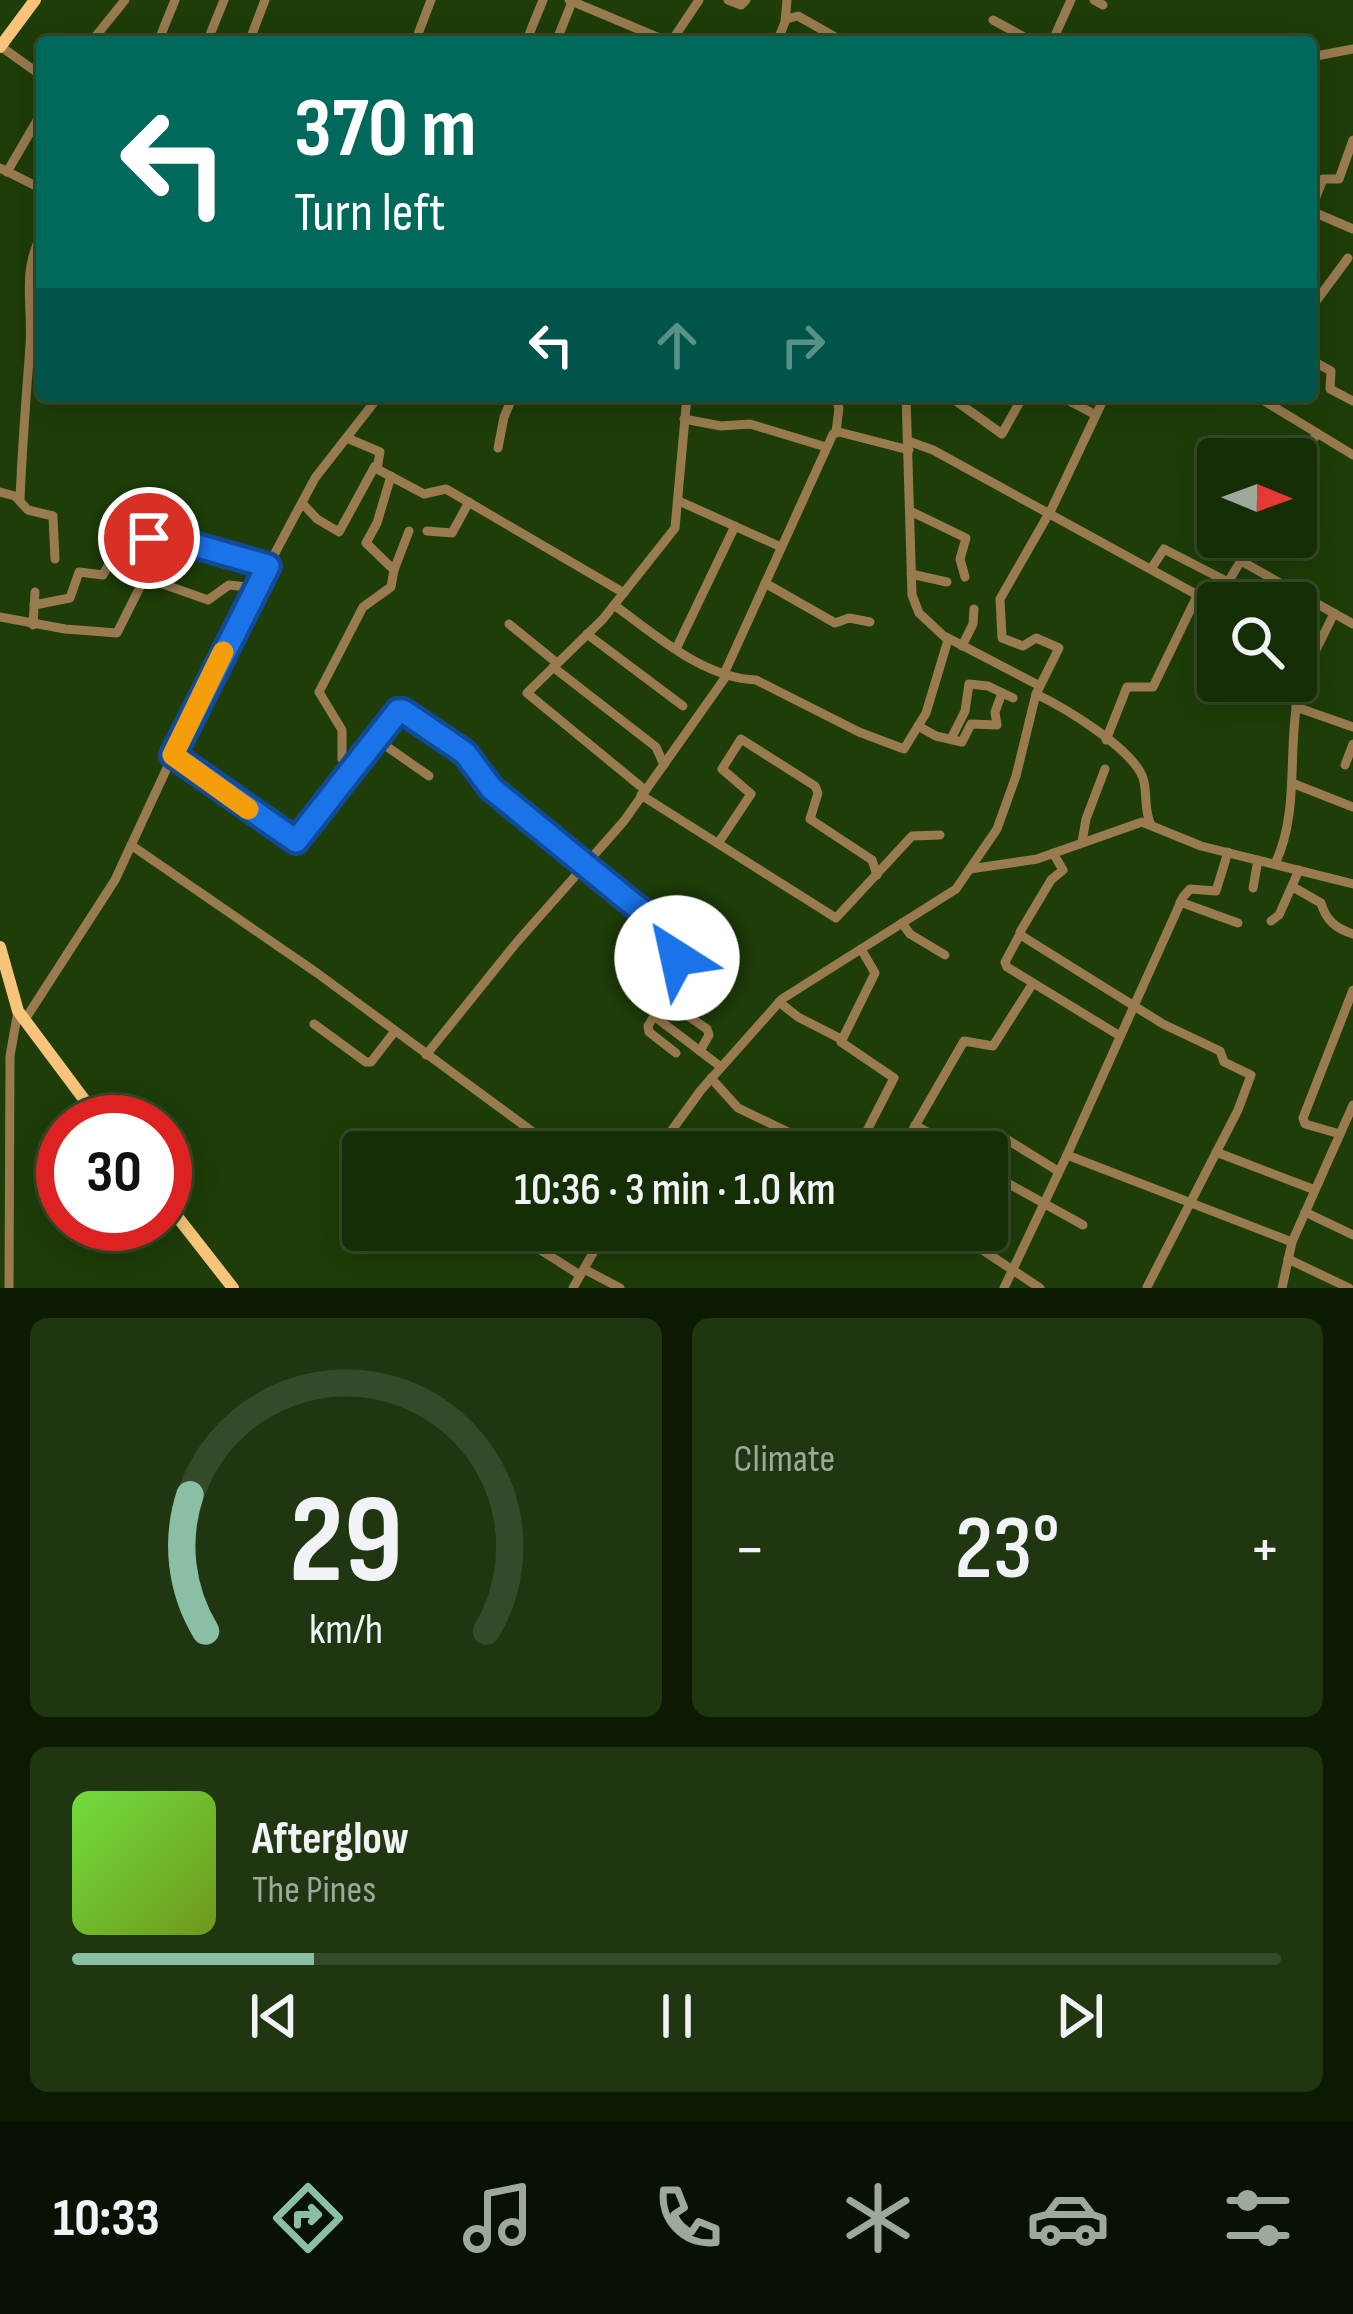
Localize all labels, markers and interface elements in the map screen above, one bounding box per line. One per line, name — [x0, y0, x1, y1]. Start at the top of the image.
text: 370 m — [294, 79, 477, 180]
icon: left — [96, 84, 252, 240]
text: Turn left — [294, 181, 446, 246]
icon: left — [518, 312, 584, 378]
icon: ahead — [644, 312, 710, 378]
icon: right — [770, 312, 836, 378]
north arrow — [1197, 438, 1317, 558]
map controls — [1197, 438, 1317, 702]
pin — [98, 487, 200, 589]
icon: arrive — [116, 505, 182, 571]
button: search — [1197, 582, 1317, 702]
position arrow — [614, 895, 740, 1021]
speed limit sign: 30 — [36, 1095, 192, 1251]
text: 10:36 · 3 min · 1.0 km — [514, 1163, 836, 1218]
text: Climate — [734, 1436, 835, 1483]
text: 29 — [289, 1468, 403, 1617]
text: 23° — [955, 1496, 1060, 1604]
text: − — [734, 1511, 766, 1590]
text: + — [1249, 1511, 1281, 1590]
text: km/h — [309, 1603, 383, 1655]
text: Afterglow — [252, 1812, 409, 1867]
text: The Pines — [252, 1867, 376, 1914]
icon: previous — [241, 1983, 307, 2049]
icon: pause — [644, 1983, 710, 2049]
icon: next — [1047, 1983, 1113, 2049]
icon: directions — [266, 2176, 350, 2260]
icon: music — [456, 2176, 540, 2260]
icon: phone — [646, 2176, 730, 2260]
icon: climate — [836, 2176, 920, 2260]
icon: car — [1026, 2176, 1110, 2260]
icon: filters — [1216, 2176, 1300, 2260]
text: 10:33 — [53, 2186, 160, 2251]

